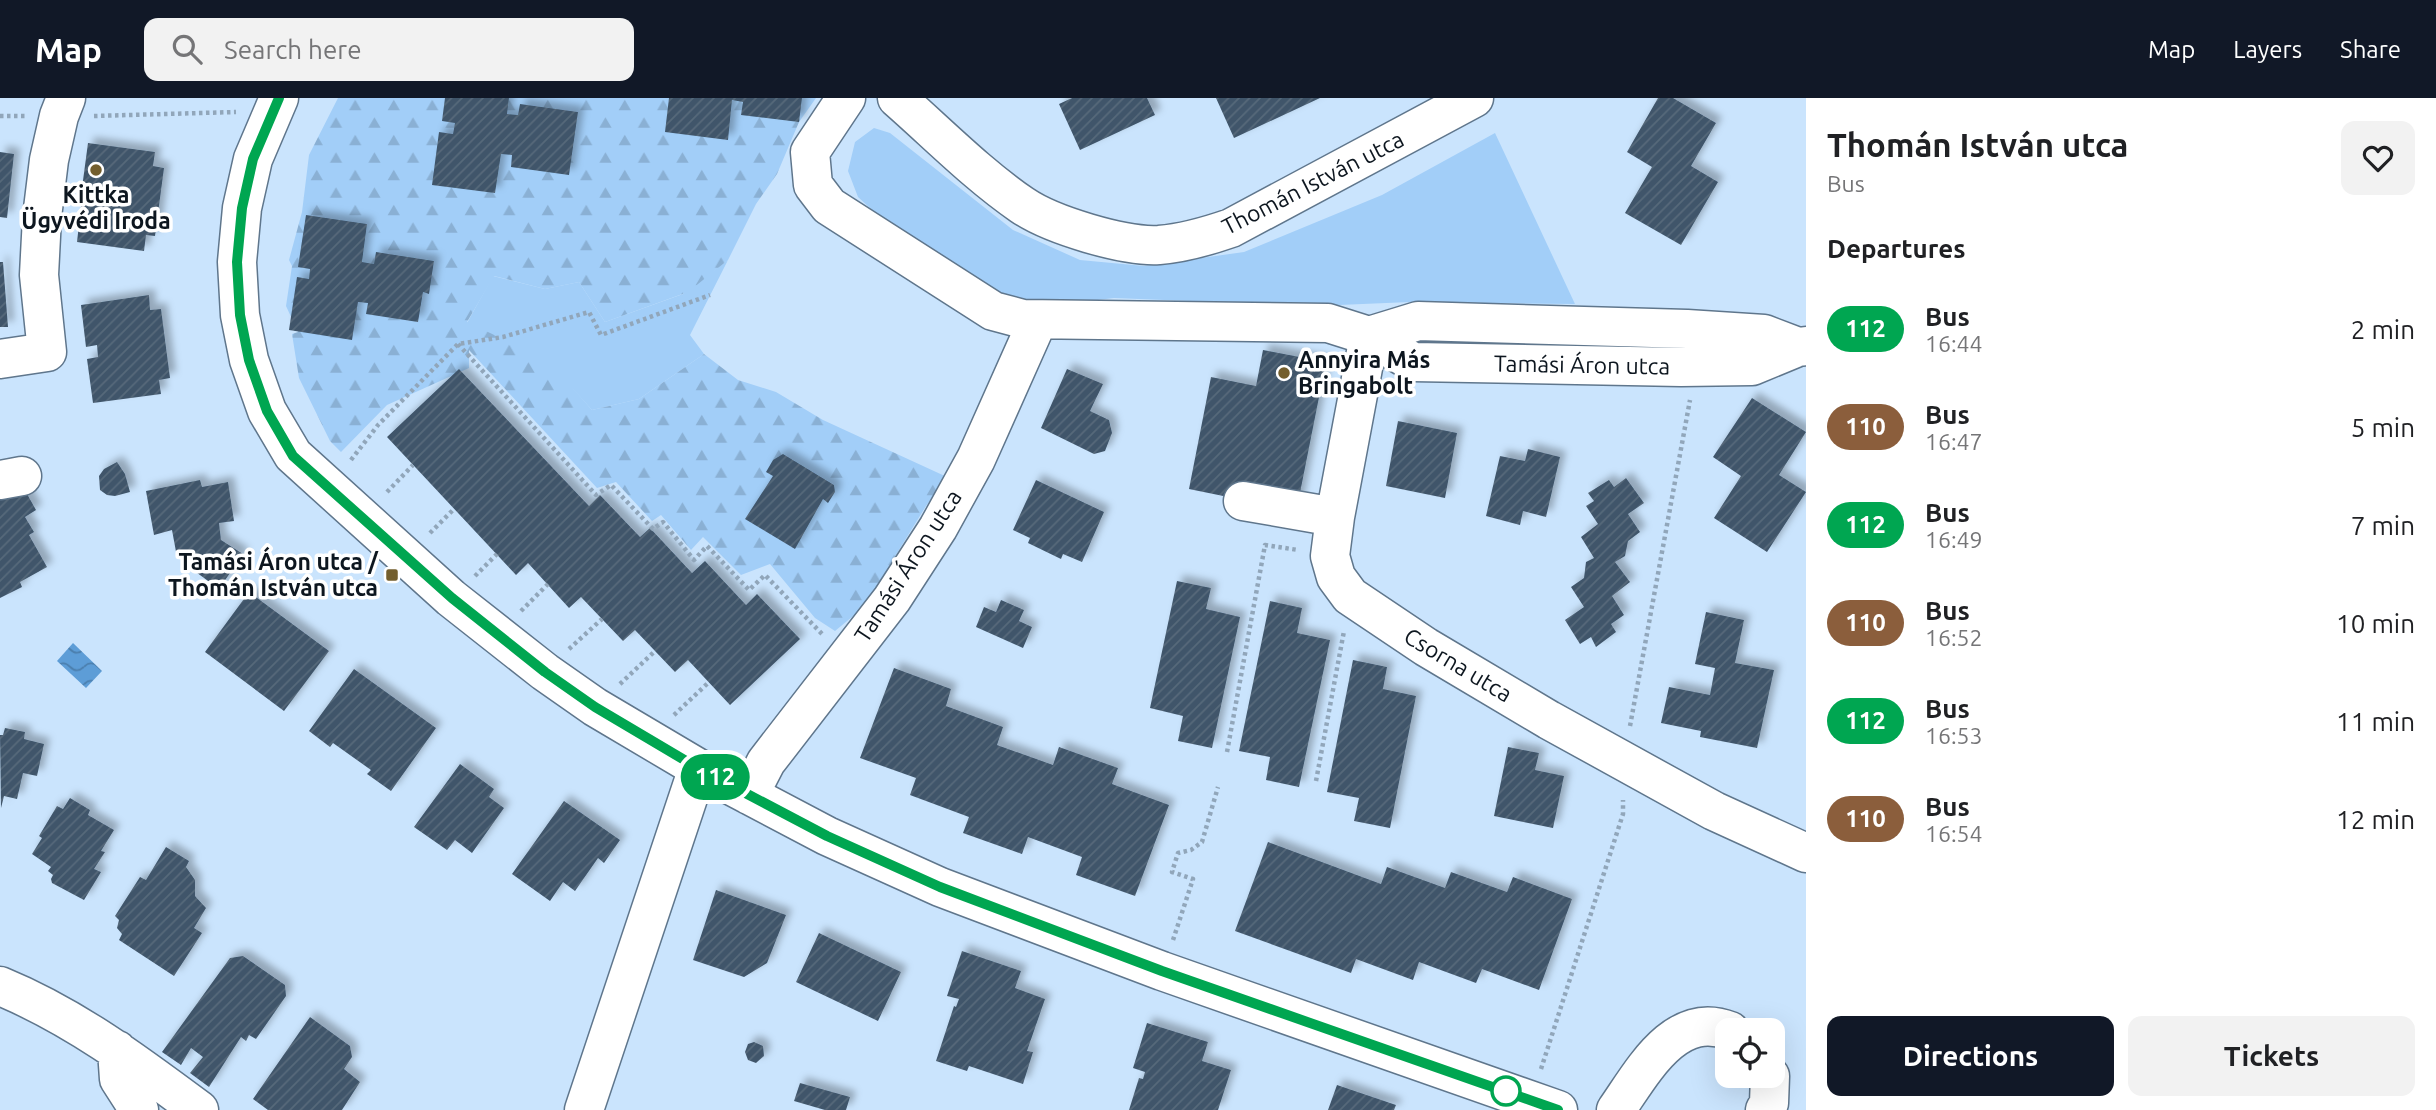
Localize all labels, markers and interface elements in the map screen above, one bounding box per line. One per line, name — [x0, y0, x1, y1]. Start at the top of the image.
search box — [144, 18, 634, 81]
icon: search — [168, 30, 206, 68]
text: Map — [35, 31, 102, 68]
text: Search here — [224, 35, 362, 64]
text: Map — [2148, 36, 2195, 63]
text: Layers — [2233, 36, 2302, 63]
text: Share — [2340, 36, 2401, 63]
button: heart — [2341, 121, 2415, 195]
street label: Thomán István utca — [1218, 126, 1408, 239]
text: Thomán István utca — [1827, 126, 2128, 163]
marker: Kittka Ügyvédi Iroda — [88, 162, 104, 178]
text: Bus — [1827, 171, 1865, 196]
place label: Kittka Ügyvédi Iroda — [21, 182, 171, 233]
text: Departures — [1827, 234, 1965, 263]
text: Bus — [1925, 302, 1970, 331]
text: 112 — [1845, 315, 1886, 342]
text: 2 min — [2351, 315, 2415, 344]
text: 16:44 — [1925, 331, 1983, 356]
place label: Annyira Más Bringabolt — [1298, 347, 1430, 398]
street label: Tamási Áron utca — [1494, 349, 1670, 379]
marker: Annyira Más Bringabolt — [1276, 365, 1292, 381]
text: Bus — [1925, 400, 1970, 429]
text: 110 — [1845, 413, 1886, 440]
text: 5 min — [2351, 413, 2415, 442]
text: 16:47 — [1925, 429, 1983, 454]
street label: Tamási Áron utca — [848, 484, 966, 646]
text: Bus — [1925, 498, 1970, 527]
text: 112 — [1845, 511, 1886, 538]
text: 7 min — [2351, 511, 2415, 540]
text: 16:49 — [1925, 527, 1983, 552]
place label: Tamási Áron utca / Thomán István utca — [168, 546, 379, 600]
marker: Tamási Áron utca / Thomán István utca — [384, 567, 400, 583]
text: Bus — [1925, 596, 1970, 625]
text: 110 — [1845, 609, 1886, 636]
text: 10 min — [2336, 609, 2415, 638]
street label: Csorna utca — [1400, 623, 1517, 706]
text: 16:52 — [1925, 625, 1983, 650]
text: Bus — [1925, 694, 1970, 723]
text: 112 — [1845, 707, 1886, 734]
text: 11 min — [2336, 707, 2415, 736]
text: 16:53 — [1925, 723, 1983, 748]
line badge: 112 — [675, 754, 755, 800]
text: 112 — [695, 763, 735, 790]
text: Bus — [1925, 792, 1970, 821]
text: 110 — [1845, 805, 1886, 832]
text: 12 min — [2336, 805, 2415, 834]
text: 16:54 — [1925, 821, 1983, 846]
button: Directions — [1827, 1016, 2114, 1096]
button: Tickets — [2128, 1016, 2415, 1096]
map controls — [1715, 1018, 1785, 1088]
button: locate — [1715, 1018, 1785, 1088]
unlabelled marker — [1491, 1076, 1521, 1106]

